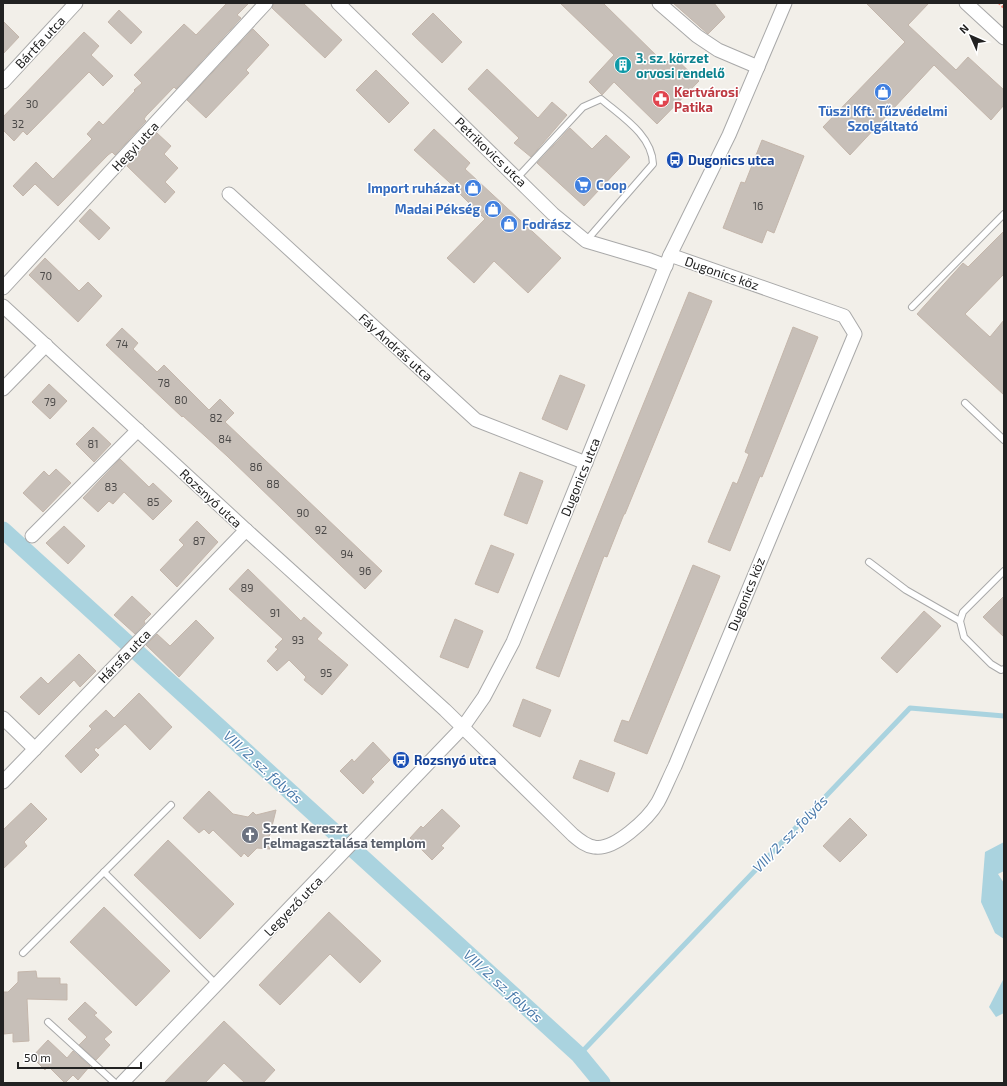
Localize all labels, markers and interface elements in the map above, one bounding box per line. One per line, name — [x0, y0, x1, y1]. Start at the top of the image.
street label: Bártfa utca — [12, 12, 68, 72]
north arrow — [951, 16, 991, 56]
text: N — [956, 21, 971, 36]
place label: 3. sz. körzet orvosi rendelő — [636, 50, 725, 81]
building icon: 3. sz. körzet orvosi rendelő — [613, 55, 633, 75]
shop icon: Tüszi Kft. Tűzvédelmi Szolgáltató — [873, 82, 893, 102]
place label: Kertvárosi Patika — [674, 84, 739, 115]
pharmacy icon: Kertvárosi Patika — [651, 89, 671, 109]
house number: 30 — [26, 97, 38, 110]
place label: Tüszi Kft. Tűzvédelmi Szolgáltató — [818, 103, 948, 134]
street label: Petrikovics utca — [452, 114, 530, 190]
house number: 32 — [12, 117, 24, 130]
street label: Hegyi utca — [108, 118, 162, 174]
bus stop icon: Dugonics utca — [665, 150, 685, 170]
place label: Dugonics utca — [688, 152, 775, 168]
supermarket icon: Coop — [573, 175, 593, 195]
place label: Coop — [596, 177, 627, 193]
shop icon: Import ruházat — [463, 178, 483, 198]
place label: Import ruházat — [368, 180, 461, 196]
shop icon: Madai Pékség — [483, 199, 503, 219]
house number: 16 — [753, 199, 763, 212]
place label: Madai Pékség — [395, 201, 480, 217]
shop icon: Fodrász — [499, 214, 519, 234]
place label: Fodrász — [522, 216, 571, 232]
street label: Dugonics köz — [683, 253, 761, 293]
house number: 70 — [40, 269, 52, 282]
street label: Fáy András utca — [356, 310, 436, 384]
house number: 74 — [116, 337, 128, 350]
house number: 78 — [158, 376, 170, 389]
house number: 80 — [174, 393, 188, 406]
house number: 79 — [44, 395, 56, 408]
house number: 82 — [210, 411, 222, 424]
house number: 84 — [218, 432, 232, 445]
street label: Dugonics utca — [557, 435, 603, 519]
house number: 81 — [87, 437, 99, 450]
house number: 86 — [250, 460, 262, 473]
street label: Rozsnyó utca — [177, 465, 245, 531]
house number: 88 — [266, 477, 280, 490]
house number: 83 — [105, 480, 117, 493]
house number: 85 — [147, 495, 159, 508]
house number: 90 — [297, 506, 309, 519]
house number: 92 — [315, 523, 327, 536]
house number: 87 — [193, 534, 206, 547]
house number: 94 — [340, 547, 354, 560]
street label: Dugonics köz — [724, 555, 768, 633]
house number: 96 — [359, 564, 371, 577]
house number: 89 — [241, 581, 253, 594]
house number: 91 — [270, 606, 280, 619]
street label: Hársfa utca — [94, 626, 154, 686]
house number: 93 — [292, 633, 304, 646]
house number: 95 — [320, 666, 332, 679]
water label: VIII/2. sz. folyás — [220, 727, 306, 807]
bus stop icon: Rozsnyó utca — [391, 750, 411, 770]
place label: Rozsnyó utca — [414, 752, 496, 768]
water label: VIII/2. sz. folyás — [749, 792, 831, 876]
place label: Szent Kereszt Felmagasztalása templom — [263, 820, 426, 851]
church icon: Szent Kereszt Felmagasztalása templom — [240, 825, 260, 845]
street label: Legyező utca — [260, 873, 326, 939]
water label: VIII/2. sz. folyás — [460, 946, 546, 1026]
scale bar — [18, 1044, 141, 1070]
text: 50 m — [24, 1050, 51, 1064]

